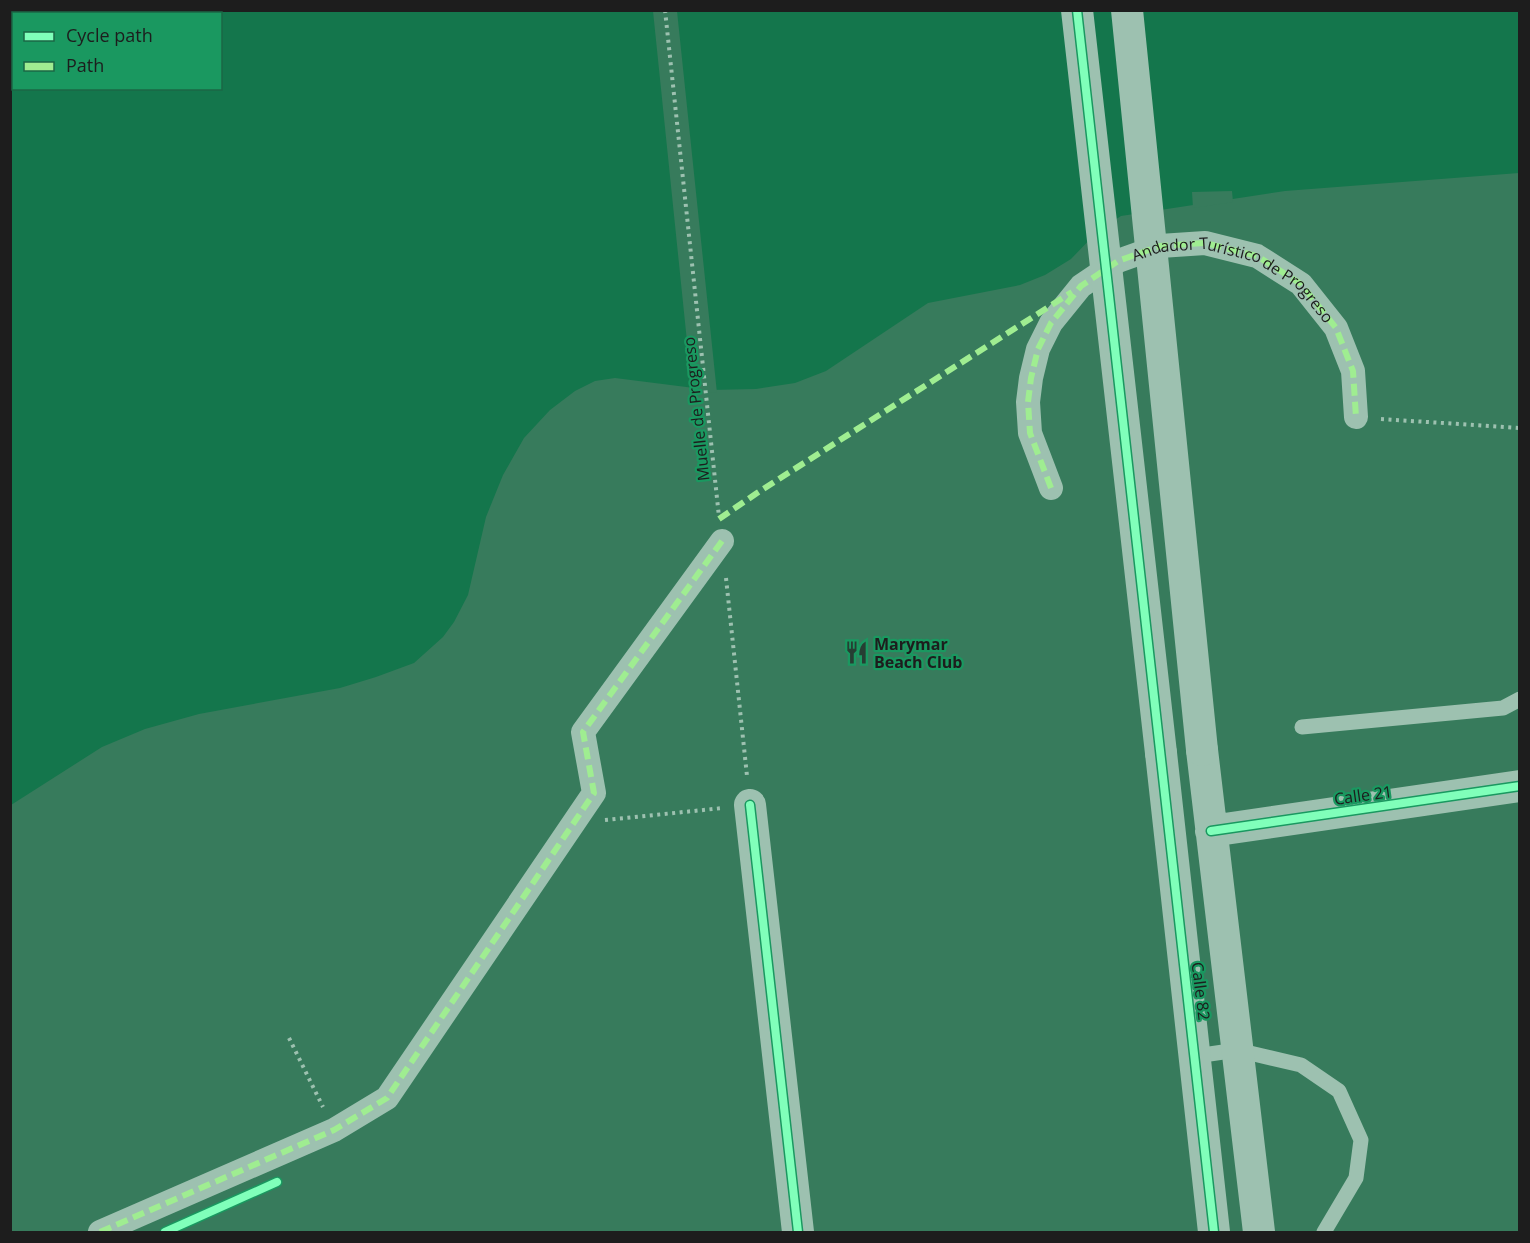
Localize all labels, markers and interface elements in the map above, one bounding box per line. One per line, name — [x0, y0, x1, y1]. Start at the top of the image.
legend — [12, 12, 222, 90]
text: Cycle path — [66, 23, 153, 47]
text: Path — [66, 53, 104, 77]
street label: Andador Turístico de Progreso — [1129, 232, 1339, 327]
street label: Muelle de Progreso — [678, 336, 714, 482]
place label: Marymar Beach Club — [874, 633, 962, 673]
restaurant icon: Marymar Beach Club — [843, 640, 869, 666]
street label: Calle 21 — [1333, 780, 1393, 810]
street label: Calle 82 — [1187, 961, 1215, 1021]

